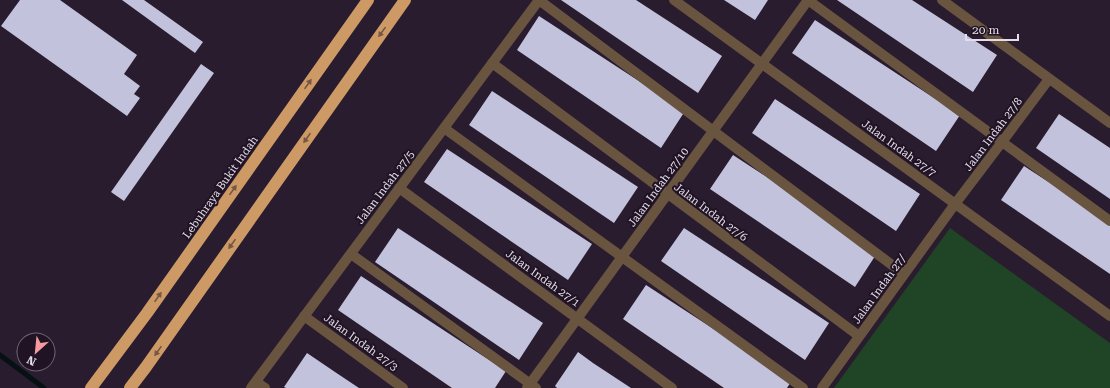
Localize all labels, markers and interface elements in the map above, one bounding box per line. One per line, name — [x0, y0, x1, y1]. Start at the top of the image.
scale bar — [966, 16, 1018, 42]
text: 20 m — [972, 23, 999, 37]
one-way arrow — [378, 26, 386, 37]
one-way arrow — [304, 79, 312, 89]
street label: Jalan Indah 27/8 — [962, 95, 1025, 174]
street label: Jalan Indah 27/7 — [859, 117, 938, 180]
one-way arrow — [303, 133, 311, 143]
street label: Lebuhraya Bukit Indah — [180, 134, 261, 241]
street label: Jalan Indah 27/10 — [625, 145, 691, 229]
street label: Jalan Indah 27/5 — [354, 148, 417, 227]
street label: Jalan Indah 27/6 — [671, 181, 750, 244]
one-way arrow — [229, 185, 237, 196]
one-way arrow — [228, 239, 236, 250]
street label: Jalan Indah 27/1 — [503, 247, 582, 310]
street label: Jalan Indah 27/ — [850, 252, 909, 326]
one-way arrow — [154, 292, 162, 302]
street label: Jalan Indah 27/3 — [321, 311, 400, 374]
north arrow — [16, 332, 56, 372]
one-way arrow — [154, 345, 162, 356]
text: N — [24, 353, 38, 368]

